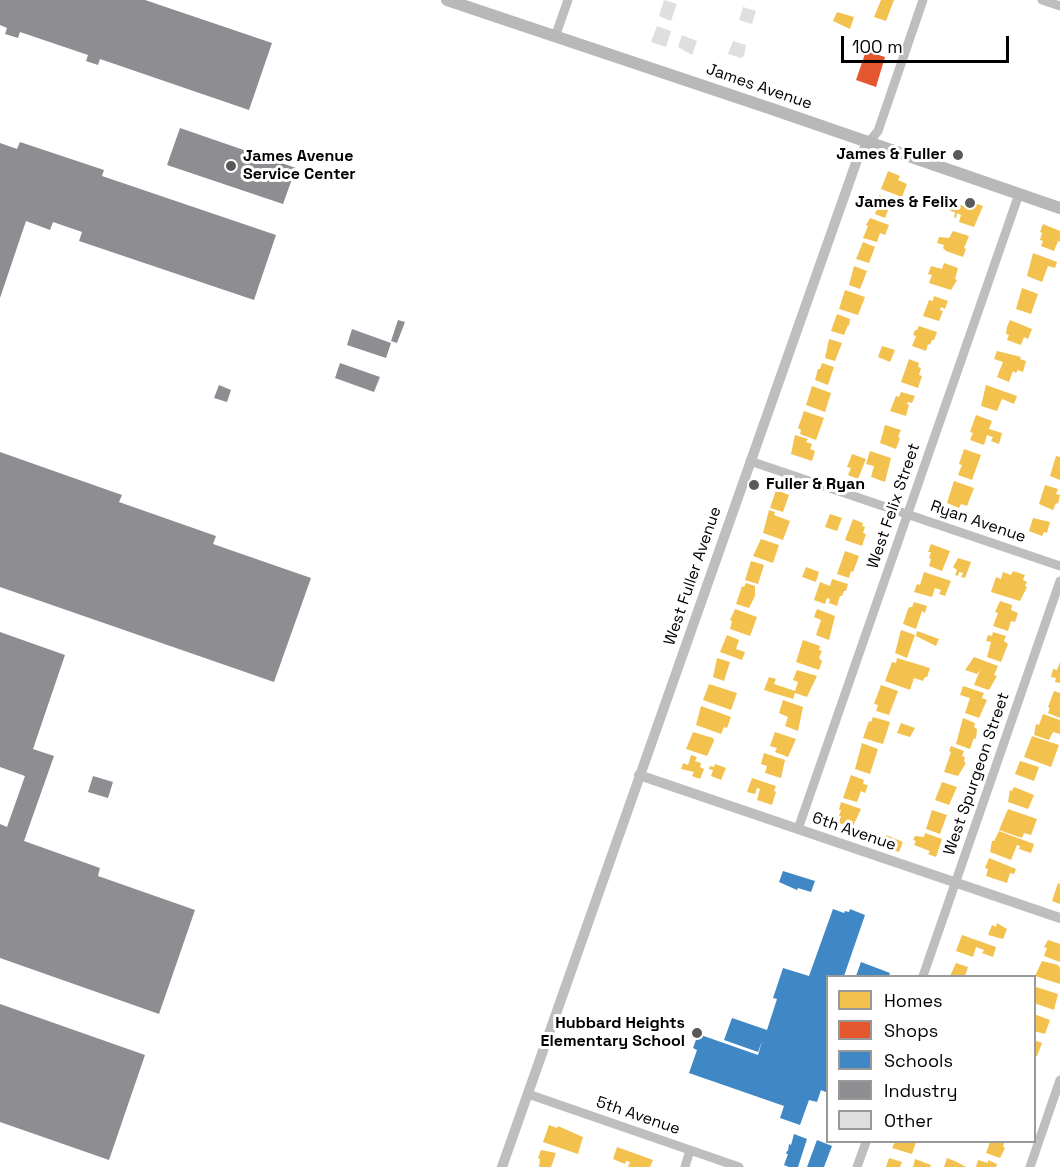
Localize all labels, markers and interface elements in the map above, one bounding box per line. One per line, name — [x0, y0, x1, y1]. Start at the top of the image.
scale bar — [844, 24, 1012, 62]
text: 100 m — [852, 35, 903, 58]
street label: James Avenue — [704, 60, 814, 114]
place label: James & Fuller — [836, 145, 946, 165]
place label: James Avenue Service Center — [243, 147, 356, 185]
marker: James & Fuller — [951, 148, 965, 162]
marker: James Avenue Service Center — [224, 159, 238, 173]
place label: James & Felix — [855, 193, 958, 213]
marker: James & Felix — [963, 196, 977, 210]
street label: West Felix Street — [864, 441, 924, 571]
place label: Fuller & Ryan — [766, 475, 865, 495]
marker: Fuller & Ryan — [747, 478, 761, 492]
street label: Ryan Avenue — [928, 497, 1028, 547]
street label: West Fuller Avenue — [660, 504, 726, 648]
street label: West Spurgeon Street — [940, 690, 1014, 858]
street label: 6th Avenue — [809, 809, 899, 855]
legend — [826, 975, 1036, 1143]
text: Homes — [884, 989, 943, 1012]
place label: Hubbard Heights Elementary School — [541, 1014, 685, 1052]
text: Shops — [884, 1019, 938, 1042]
marker: Hubbard Heights Elementary School — [690, 1026, 704, 1040]
text: Schools — [884, 1049, 953, 1072]
text: Industry — [884, 1079, 957, 1102]
street label: 5th Avenue — [594, 1093, 682, 1139]
text: Other — [884, 1109, 933, 1132]

